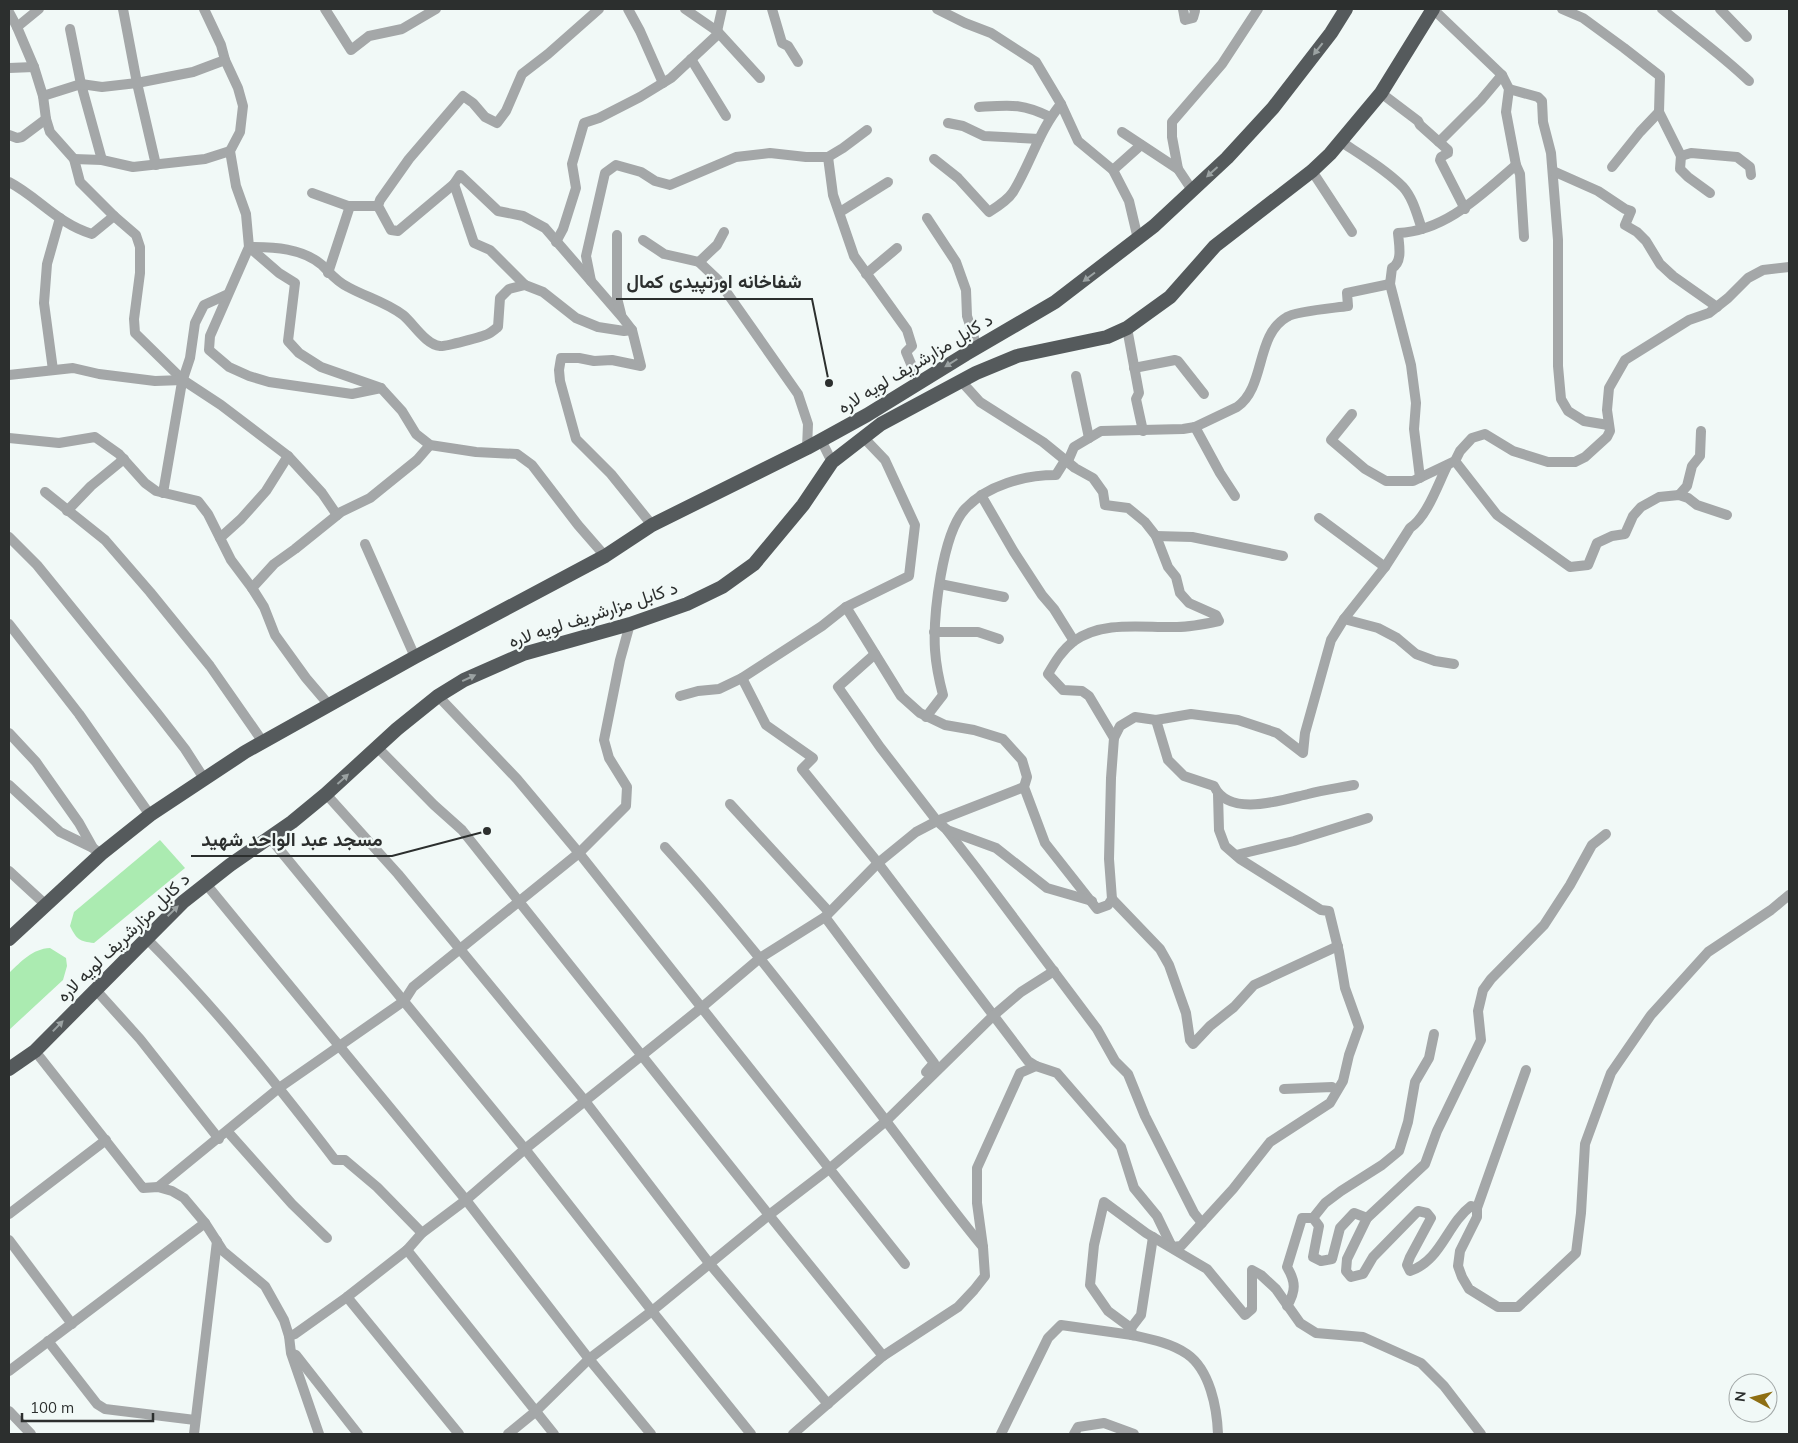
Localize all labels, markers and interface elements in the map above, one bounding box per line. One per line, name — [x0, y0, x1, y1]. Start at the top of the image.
one-way arrow — [1313, 42, 1324, 55]
one-way arrow — [1207, 166, 1219, 178]
callout: شفاخانه اورتپیدی کمال — [616, 265, 812, 299]
text: شفاخانه اورتپیدی کمال — [626, 269, 802, 295]
one-way arrow — [1082, 272, 1095, 282]
street label: د کابل مزارشریف لویه لاره — [833, 308, 997, 418]
one-way arrow — [945, 359, 958, 368]
street label: د کابل مزارشریف لویه لاره — [505, 576, 681, 652]
one-way arrow — [462, 674, 476, 682]
one-way arrow — [336, 773, 348, 785]
callout: مسجد عبد الواحد شهید — [191, 822, 392, 856]
text: مسجد عبد الواحد شهید — [201, 827, 383, 852]
street label: د کابل مزارشریف لویه لاره — [51, 867, 195, 1007]
one-way arrow — [167, 905, 179, 917]
one-way arrow — [52, 1020, 64, 1032]
north arrow — [1728, 1373, 1778, 1423]
scale bar — [22, 1390, 154, 1422]
text: N — [1731, 1390, 1750, 1403]
text: 100 m — [30, 1398, 74, 1417]

